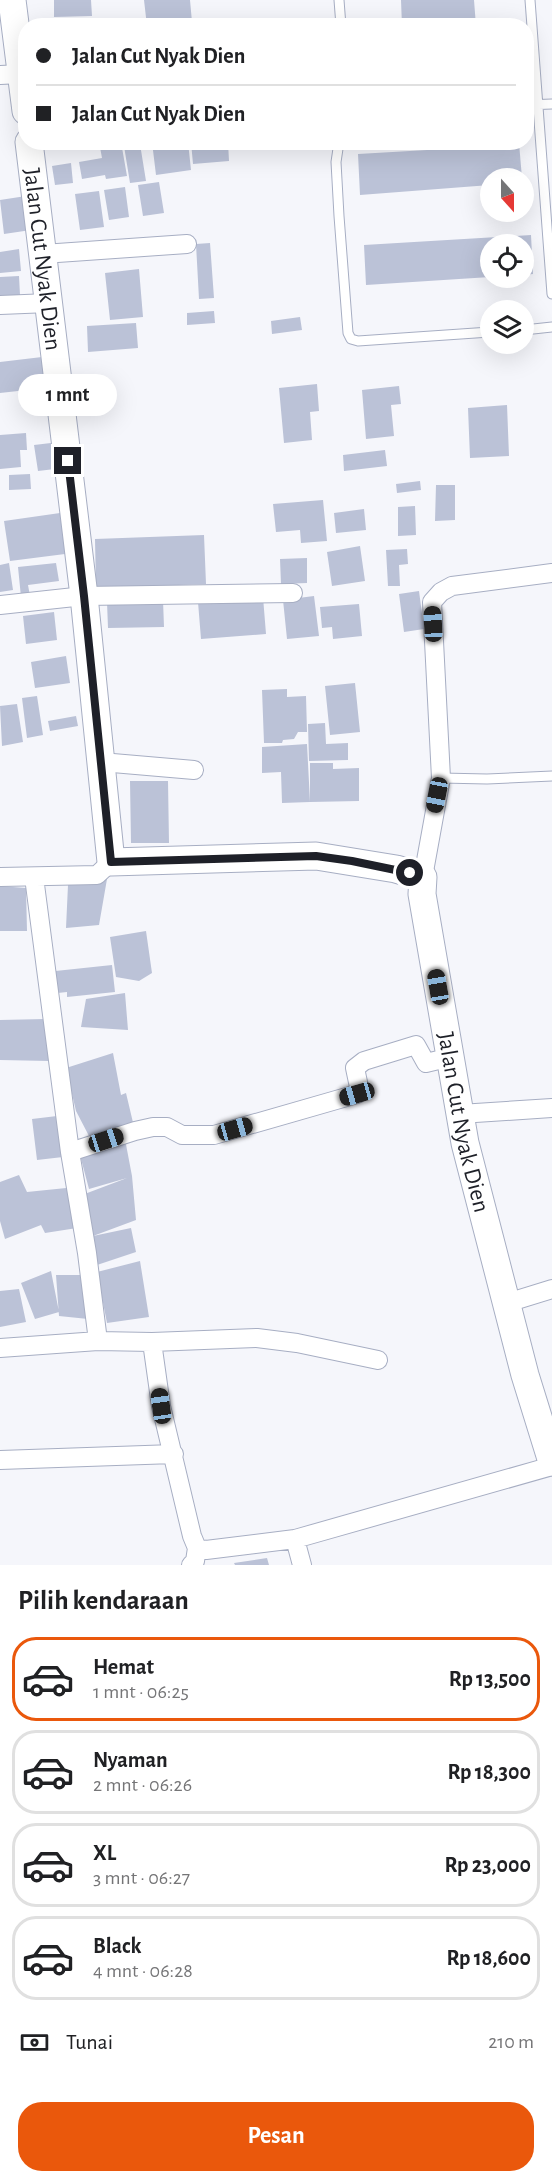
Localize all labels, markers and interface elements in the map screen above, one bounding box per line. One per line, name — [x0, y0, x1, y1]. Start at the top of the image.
text: Jalan Cut Nyak Dien — [72, 45, 245, 67]
text: Jalan Cut Nyak Dien — [72, 103, 245, 125]
street label: Jalan Cut Nyak Dien — [19, 167, 65, 352]
north arrow — [480, 168, 534, 222]
map controls — [480, 168, 534, 354]
button: locate — [480, 234, 534, 288]
button: layers — [480, 300, 534, 354]
callout: 1 mnt — [19, 374, 118, 416]
text: 1 mnt — [46, 385, 89, 405]
route end — [54, 447, 81, 474]
car — [423, 606, 443, 642]
car — [425, 776, 449, 814]
route start — [396, 859, 423, 886]
car — [426, 968, 450, 1006]
street label: Jalan Cut Nyak Dien — [433, 1030, 493, 1215]
car — [337, 1080, 377, 1108]
car — [215, 1115, 255, 1143]
car — [86, 1126, 126, 1154]
car — [150, 1387, 172, 1425]
text: Pilih kendaraan — [18, 1587, 189, 1614]
icon: car — [21, 1652, 75, 1706]
text: Hemat — [93, 1656, 154, 1678]
text: Rp 13,500 — [449, 1668, 531, 1690]
text: 1 mnt · 06:25 — [93, 1682, 189, 1702]
icon: car — [21, 1745, 75, 1799]
text: Nyaman — [93, 1749, 168, 1771]
text: Rp 18,300 — [448, 1761, 531, 1783]
text: 2 mnt · 06:26 — [93, 1775, 192, 1795]
icon: car — [21, 1838, 75, 1892]
text: XL — [93, 1842, 116, 1864]
text: Rp 23,000 — [444, 1854, 531, 1876]
text: 3 mnt · 06:27 — [93, 1868, 190, 1888]
icon: car — [21, 1931, 75, 1985]
text: Black — [93, 1935, 141, 1957]
text: Rp 18,600 — [446, 1947, 531, 1969]
text: 4 mnt · 06:28 — [93, 1961, 193, 1981]
icon: cash — [18, 2026, 51, 2059]
text: Tunai — [66, 2031, 113, 2053]
text: 210 m — [488, 2032, 534, 2052]
button: Pesan — [18, 2102, 534, 2171]

